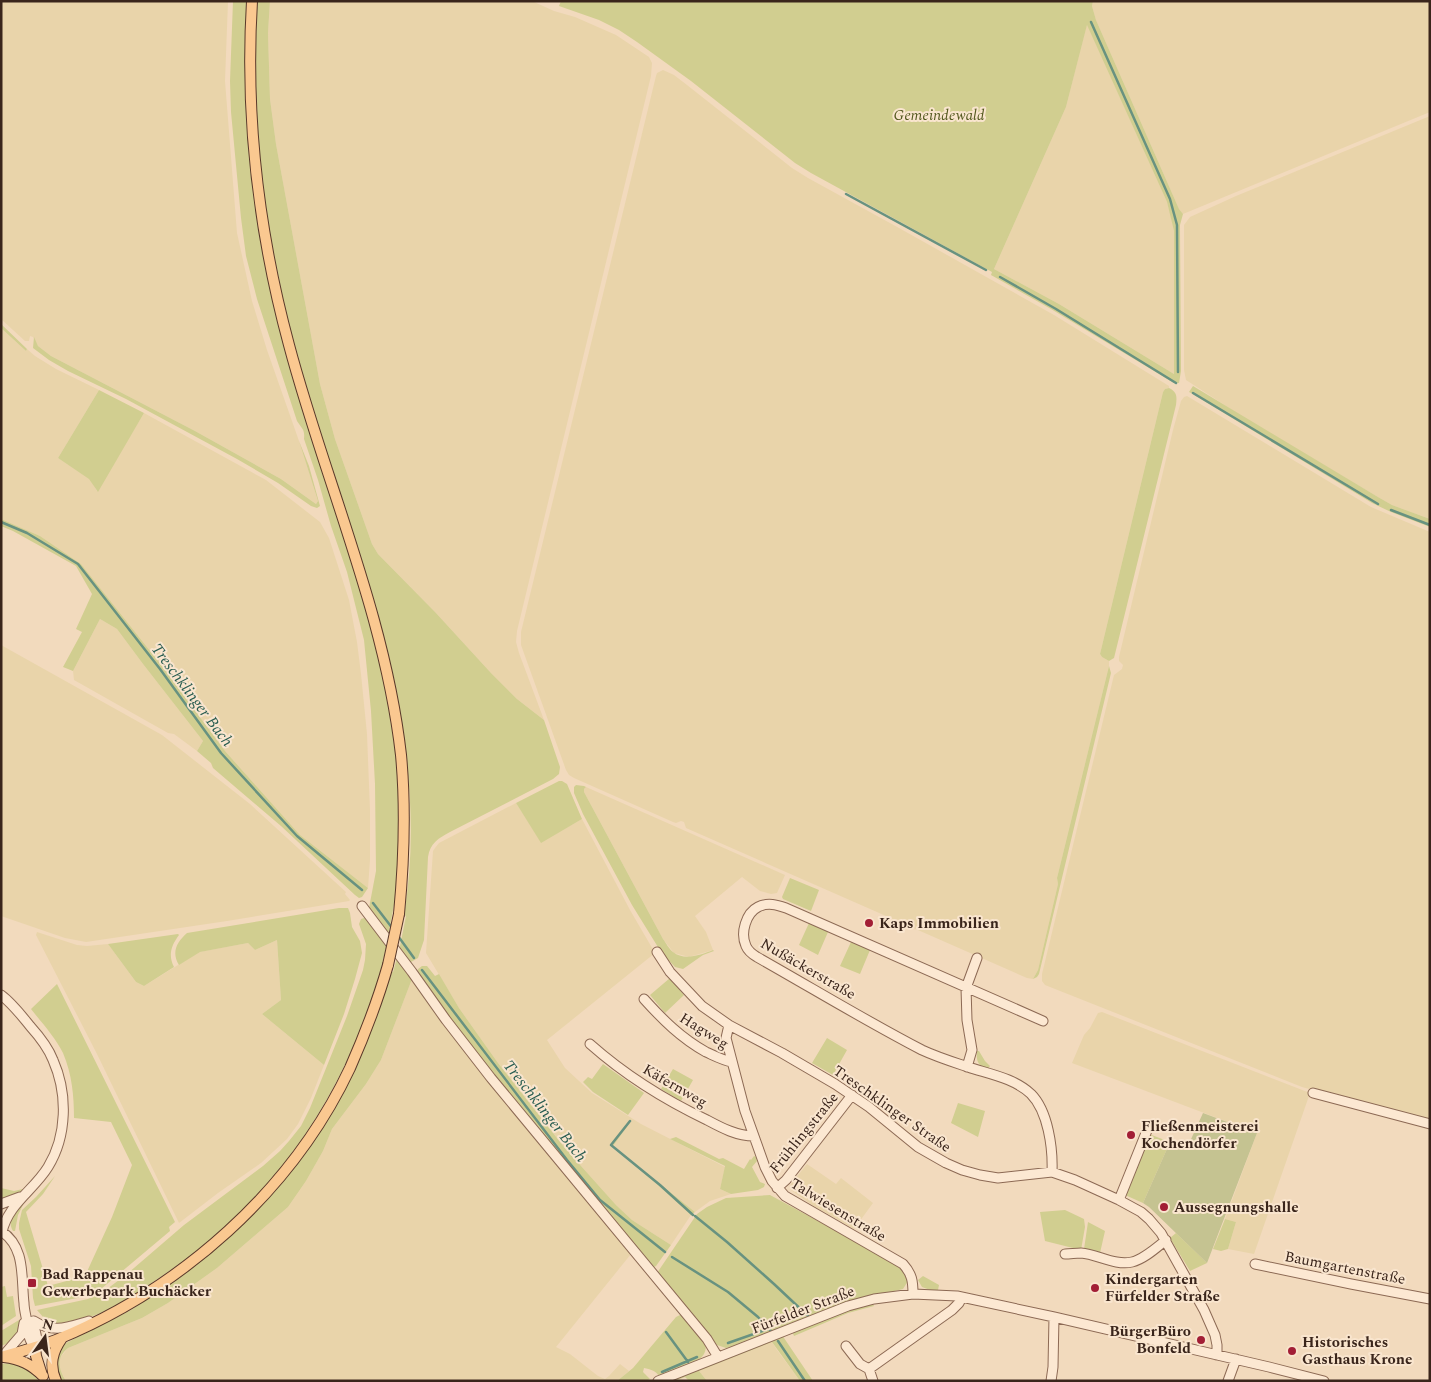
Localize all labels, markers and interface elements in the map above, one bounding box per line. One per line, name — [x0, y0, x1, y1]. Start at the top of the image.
park label: Gemeindewald — [893, 104, 985, 127]
water label: Treschklinger Bach — [145, 638, 239, 752]
place label: Kaps Immobilien — [879, 912, 999, 935]
marker: Kaps Immobilien — [863, 917, 875, 929]
street label: Nußäckerstraße — [756, 932, 860, 1006]
street label: Hagweg — [675, 1007, 733, 1055]
water label: Treschklinger Bach — [497, 1055, 593, 1167]
street label: Käfernweg — [638, 1058, 712, 1114]
street label: Treschklinger Straße — [828, 1060, 956, 1158]
street label: Frühlingstraße — [764, 1087, 844, 1179]
place label: Fließenmeisterei Kochendörfer — [1141, 1115, 1259, 1155]
marker: Fließenmeisterei Kochendörfer — [1125, 1129, 1137, 1141]
street label: Talwiesenstraße — [786, 1172, 890, 1248]
place label: Aussegnungshalle — [1174, 1196, 1299, 1219]
marker: Aussegnungshalle — [1158, 1201, 1170, 1213]
street label: Baumgartenstraße — [1283, 1245, 1407, 1291]
place label: Bad Rappenau Gewerbepark Buchäcker — [42, 1263, 212, 1303]
place label: Kindergarten Fürfelder Straße — [1105, 1268, 1220, 1308]
marker: Bad Rappenau Gewerbepark Buchäcker — [26, 1277, 38, 1289]
street label: Fürfelder Straße — [748, 1280, 858, 1340]
marker: Kindergarten Fürfelder Straße — [1089, 1282, 1101, 1294]
north arrow — [20, 1312, 70, 1362]
text: N — [40, 1313, 56, 1336]
place label: BürgerBüro Bonfeld — [1109, 1320, 1191, 1360]
place label: Historisches Gasthaus Krone — [1302, 1331, 1412, 1371]
marker: BürgerBüro Bonfeld — [1195, 1334, 1207, 1346]
marker: Historisches Gasthaus Krone — [1286, 1345, 1298, 1357]

